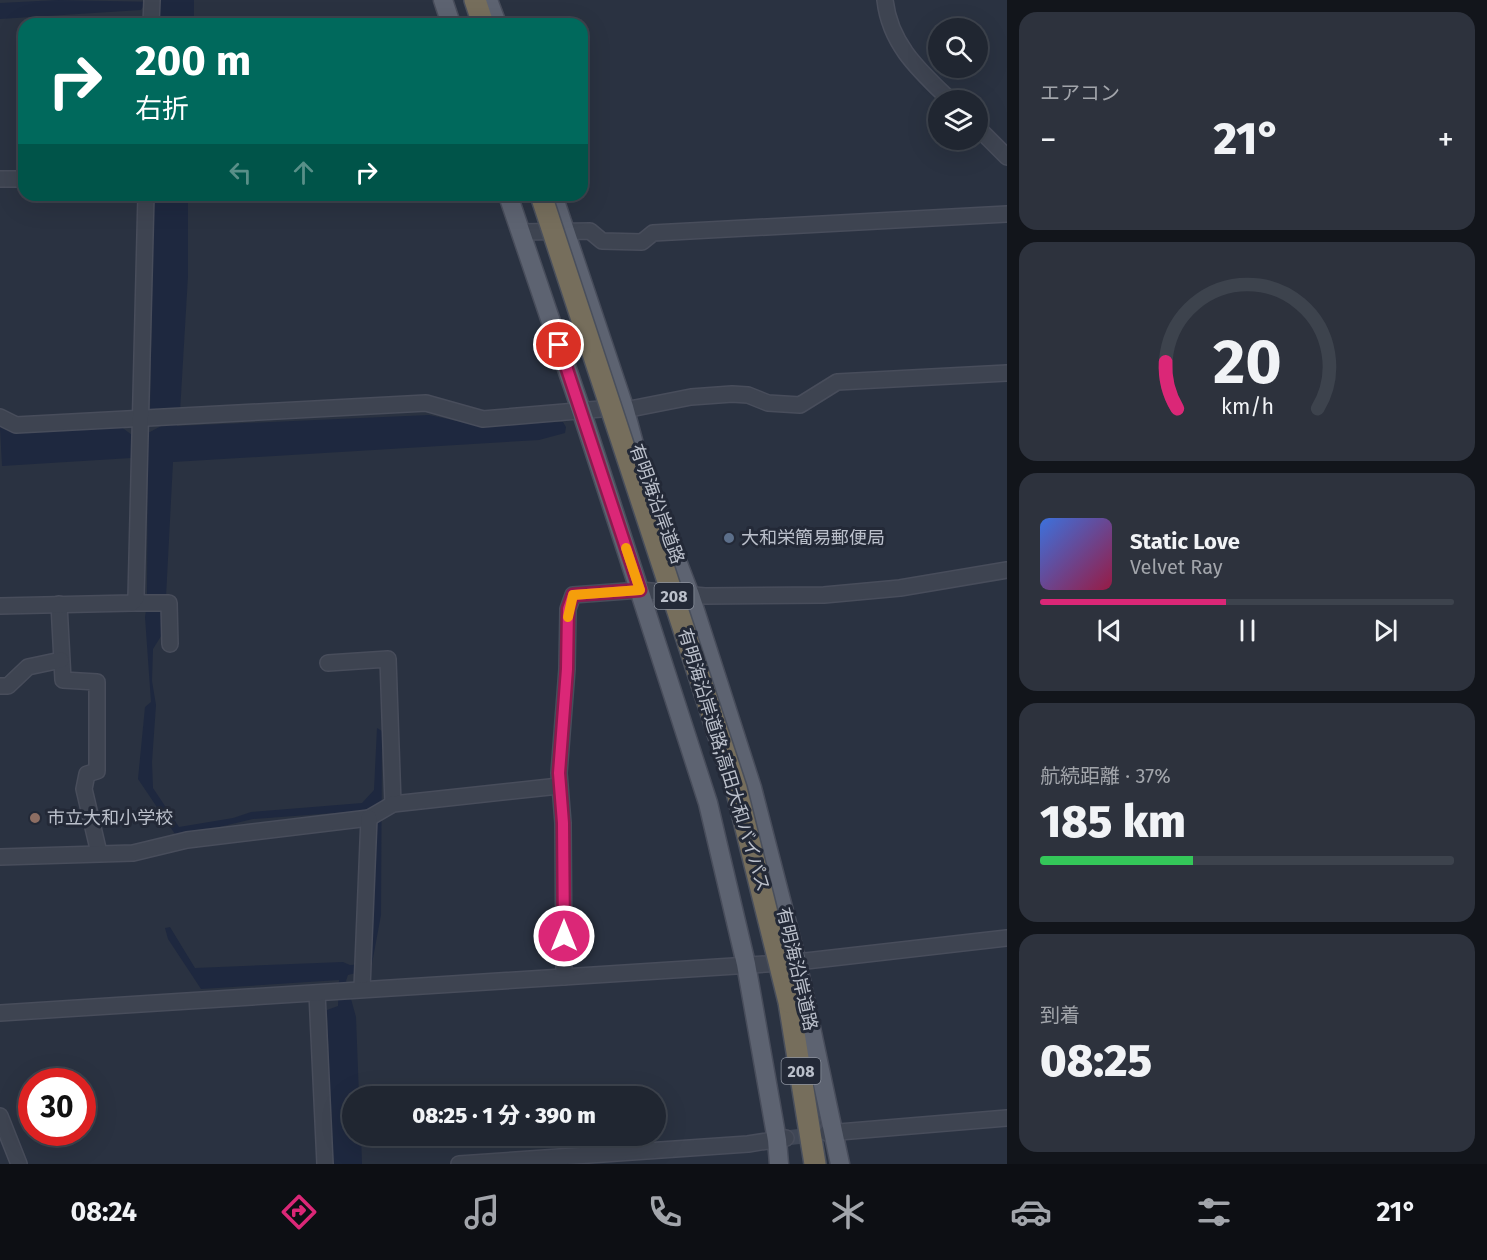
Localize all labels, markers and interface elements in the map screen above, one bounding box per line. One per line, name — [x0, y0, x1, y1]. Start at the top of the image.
map controls — [928, 18, 988, 150]
button: search — [928, 18, 988, 78]
text: 200 m — [135, 36, 251, 86]
icon: right — [36, 42, 114, 120]
text: エアコン — [1040, 81, 1120, 105]
button: layers — [928, 90, 988, 150]
text: 右折 — [135, 93, 189, 125]
text: 21° — [1213, 112, 1281, 166]
text: − — [1040, 120, 1057, 160]
text: + — [1438, 120, 1454, 160]
icon: left — [224, 156, 257, 189]
icon: ahead — [287, 156, 320, 189]
icon: right — [350, 156, 383, 189]
pin — [533, 319, 584, 370]
text: 20 — [1213, 325, 1281, 400]
icon: arrive — [542, 328, 575, 361]
text: km/h — [1220, 394, 1274, 420]
street label: 有明海沿岸道路 — [625, 441, 689, 567]
place label: 大和栄簡易郵便局 — [741, 527, 885, 549]
text: Static Love — [1130, 528, 1240, 555]
marker: 大和栄簡易郵便局 — [722, 531, 736, 545]
text: Velvet Ray — [1130, 555, 1223, 579]
road number: 208 — [654, 583, 694, 609]
icon: previous — [1093, 614, 1126, 647]
icon: pause — [1231, 614, 1264, 647]
icon: next — [1369, 614, 1402, 647]
street label: 有明海沿岸道路;高田大和バイパス — [673, 626, 775, 894]
text: 航続距離 · 37% — [1040, 764, 1171, 788]
text: 185 km — [1040, 795, 1186, 849]
place label: 市立大和小学校 — [47, 807, 173, 829]
marker: 市立大和小学校 — [28, 811, 42, 825]
position arrow — [532, 904, 596, 968]
street label: 有明海沿岸道路 — [772, 905, 822, 1033]
text: 到着 — [1040, 1003, 1080, 1027]
text: 08:25 — [1040, 1034, 1152, 1088]
road number: 208 — [782, 1058, 820, 1084]
speed limit sign: 30 — [18, 1068, 96, 1146]
text: 08:25 · 1 分 · 390 m — [412, 1102, 596, 1129]
icon: directions — [278, 1191, 320, 1233]
icon: music — [461, 1191, 503, 1233]
icon: phone — [644, 1191, 686, 1233]
icon: climate — [827, 1191, 869, 1233]
icon: car — [1010, 1191, 1052, 1233]
icon: filters — [1193, 1191, 1235, 1233]
text: 08:24 — [71, 1196, 137, 1228]
text: 21° — [1376, 1196, 1416, 1228]

